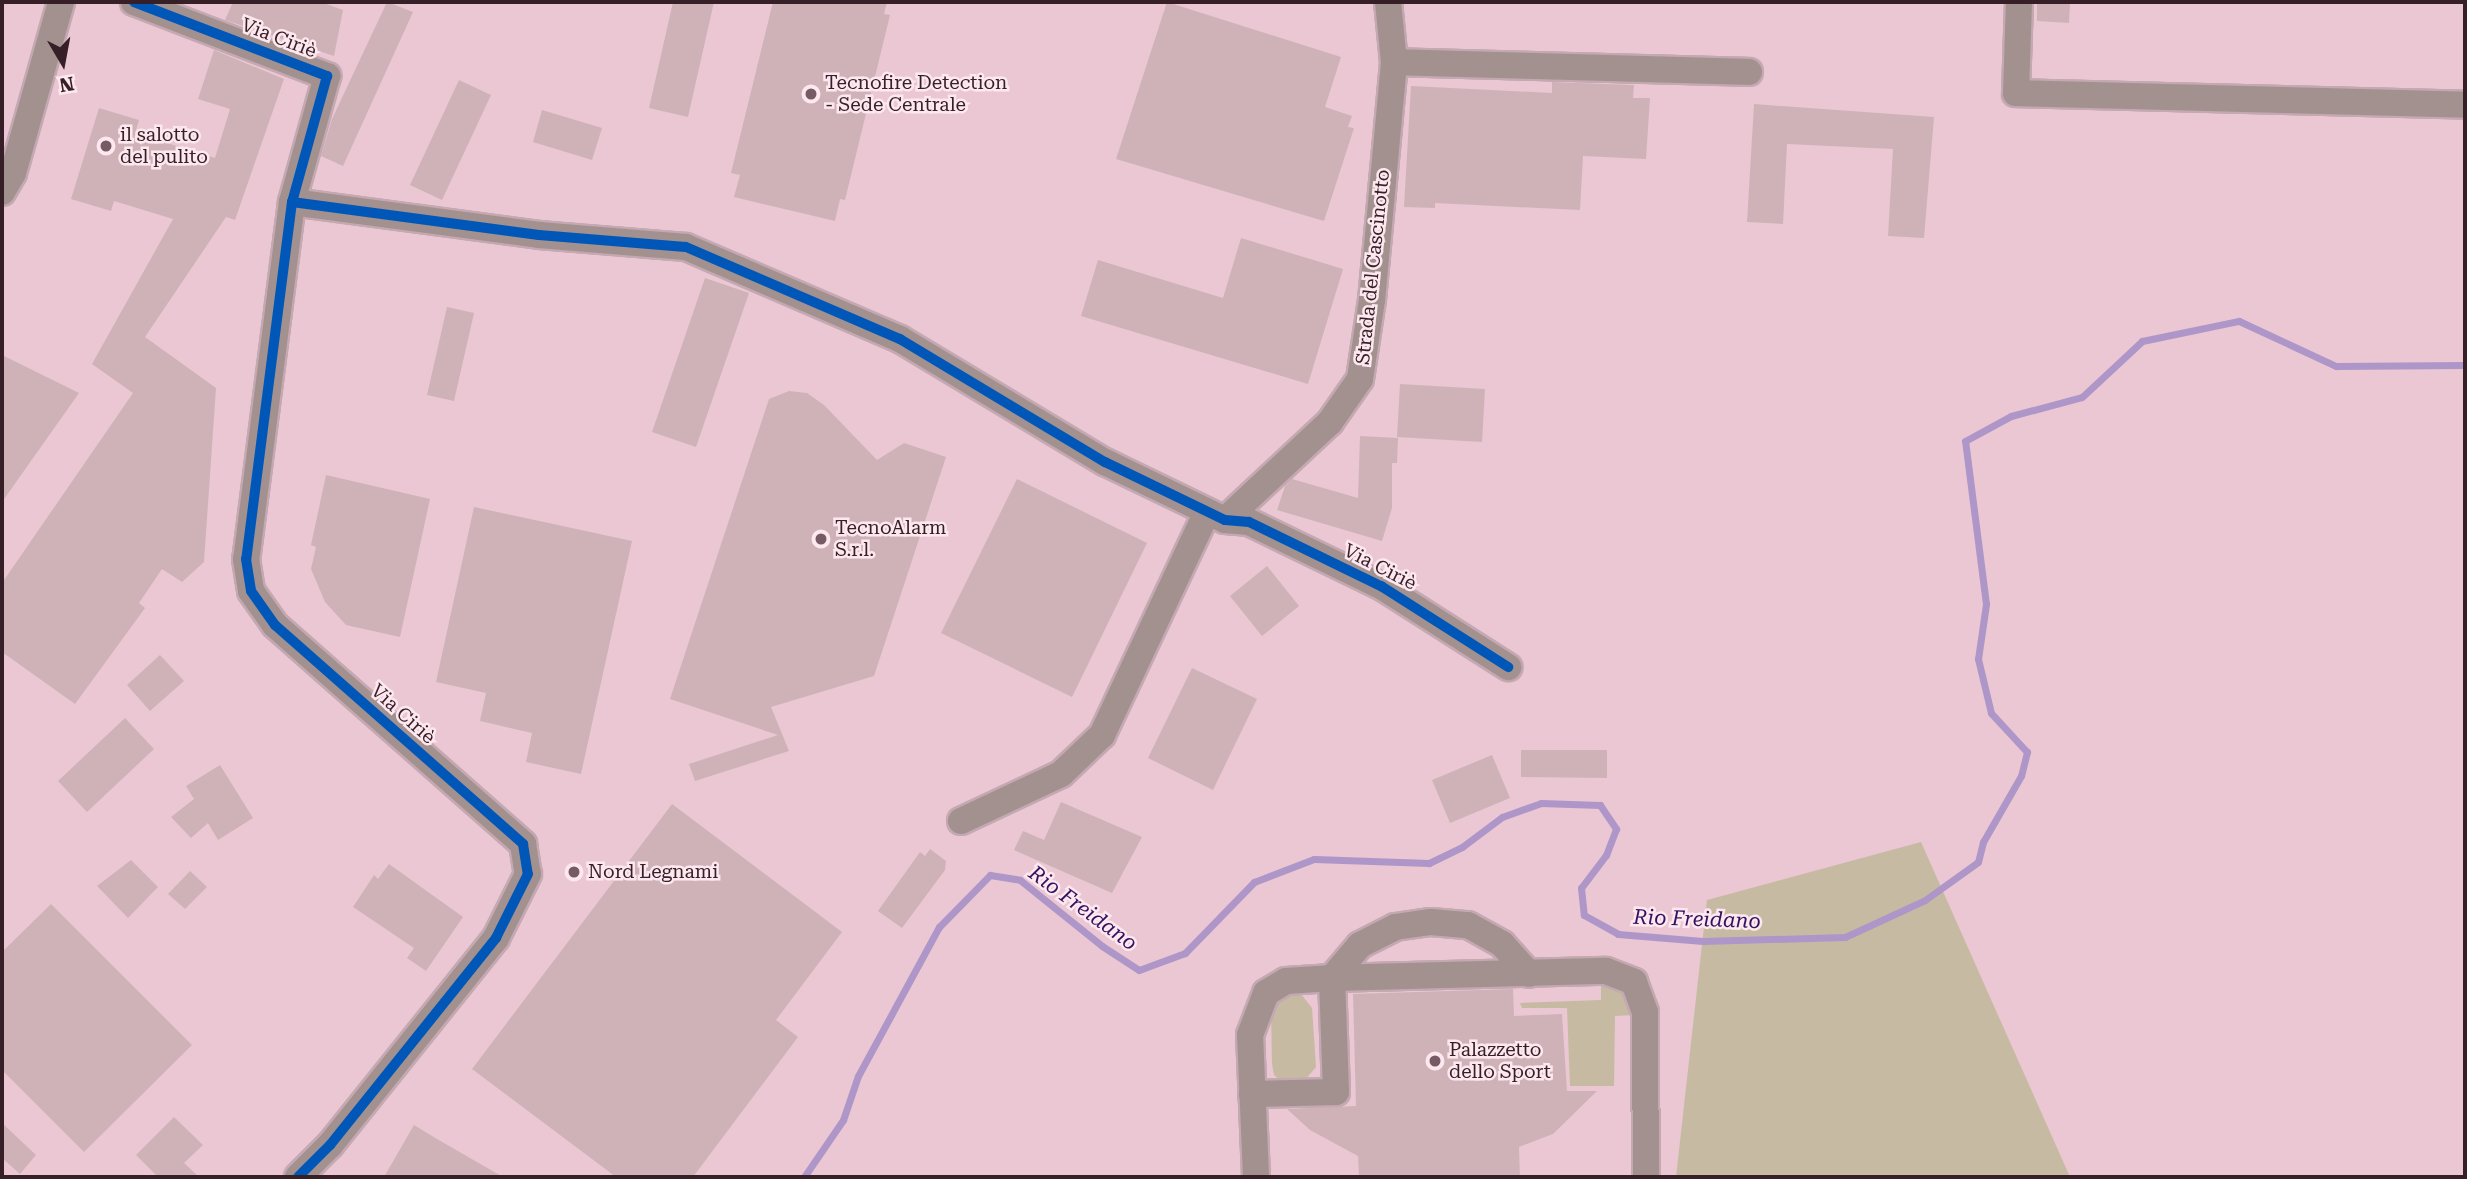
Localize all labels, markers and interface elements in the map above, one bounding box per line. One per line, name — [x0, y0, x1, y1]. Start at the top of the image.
street label: Via Ciriè — [238, 13, 320, 63]
north arrow — [28, 28, 98, 98]
text: N — [58, 72, 76, 97]
place label: Tecnofire Detection - Sede Centrale — [825, 72, 1007, 116]
marker: Tecnofire Detection - Sede Centrale — [803, 86, 819, 102]
place label: il salotto del pulito — [120, 124, 208, 168]
marker: il salotto del pulito — [98, 138, 114, 154]
street label: Strada del Cascinotto — [1351, 168, 1395, 366]
place label: TecnoAlarm S.r.l. — [835, 517, 946, 561]
marker: TecnoAlarm S.r.l. — [813, 531, 829, 547]
street label: Via Ciriè — [1340, 539, 1420, 595]
street label: Via Ciriè — [366, 679, 440, 749]
water label: Rio Freidano — [1024, 860, 1142, 956]
place label: Nord Legnami — [588, 861, 718, 883]
marker: Nord Legnami — [566, 864, 582, 880]
water label: Rio Freidano — [1633, 904, 1761, 934]
place label: Palazzetto dello Sport — [1449, 1039, 1551, 1083]
marker: Palazzetto dello Sport — [1427, 1053, 1443, 1069]

